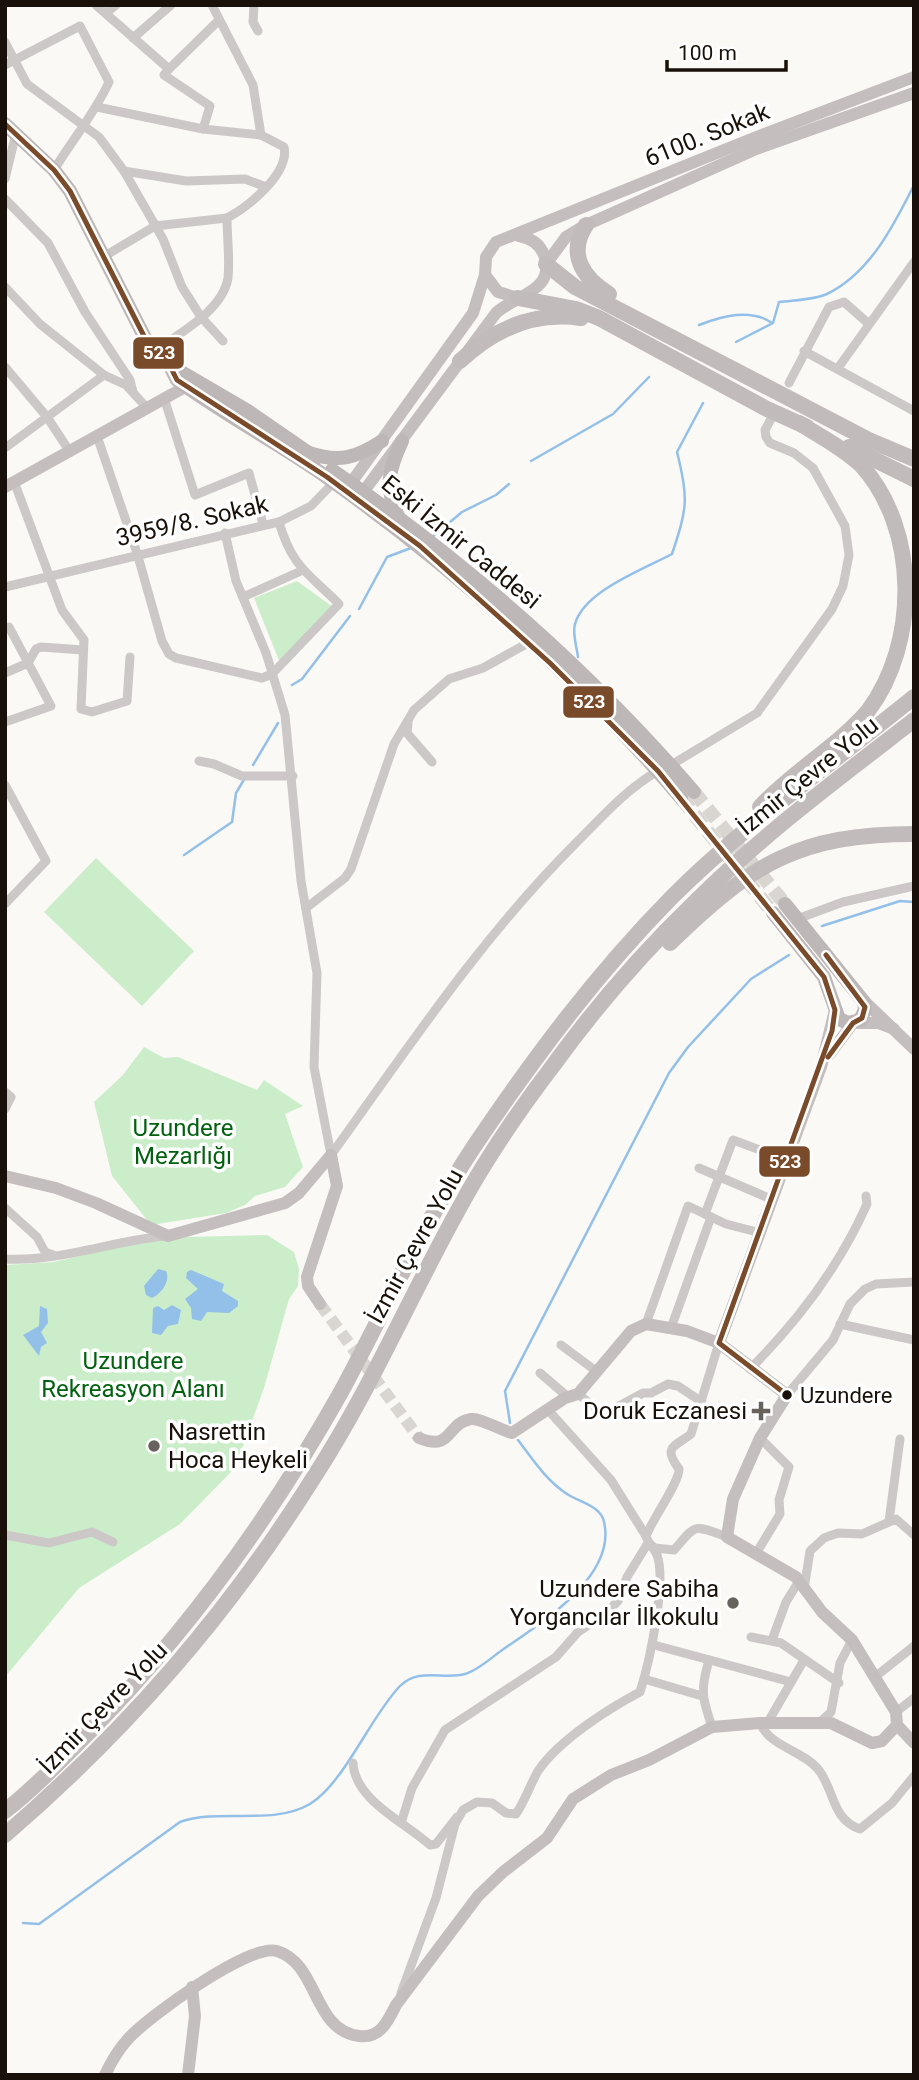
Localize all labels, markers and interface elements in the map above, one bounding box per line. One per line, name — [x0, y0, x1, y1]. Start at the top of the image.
scale bar — [667, 28, 786, 72]
text: 100 m — [678, 41, 737, 65]
street label: 6100. Sokak — [641, 97, 774, 173]
line badge: 523 — [132, 336, 185, 370]
text: 523 — [143, 341, 175, 364]
street label: Eski İzmir Caddesi — [376, 469, 546, 615]
street label: 3959/8. Sokak — [113, 490, 271, 552]
line badge: 523 — [562, 685, 615, 719]
text: 523 — [573, 690, 605, 713]
street label: İzmir Çevre Yolu — [732, 711, 884, 841]
park label: Uzundere Mezarlığı — [133, 1114, 233, 1170]
line badge: 523 — [758, 1145, 811, 1178]
text: 523 — [769, 1150, 801, 1173]
street label: İzmir Çevre Yolu — [361, 1164, 469, 1328]
park label: Uzundere Rekreasyon Alanı — [41, 1347, 225, 1403]
place label: Uzundere — [800, 1383, 892, 1408]
marker: Uzundere — [780, 1388, 794, 1402]
place label: Doruk Eczanesi — [583, 1397, 747, 1425]
marker: Doruk Eczanesi — [753, 1403, 769, 1419]
place label: Nasrettin Hoca Heykeli — [168, 1418, 308, 1474]
marker: Nasrettin Hoca Heykeli — [146, 1438, 162, 1454]
place label: Uzundere Sabiha Yorgancılar İlkokulu — [510, 1575, 719, 1631]
marker: Uzundere Sabiha Yorgancılar İlkokulu — [725, 1595, 741, 1611]
street label: İzmir Çevre Yolu — [33, 1636, 173, 1780]

